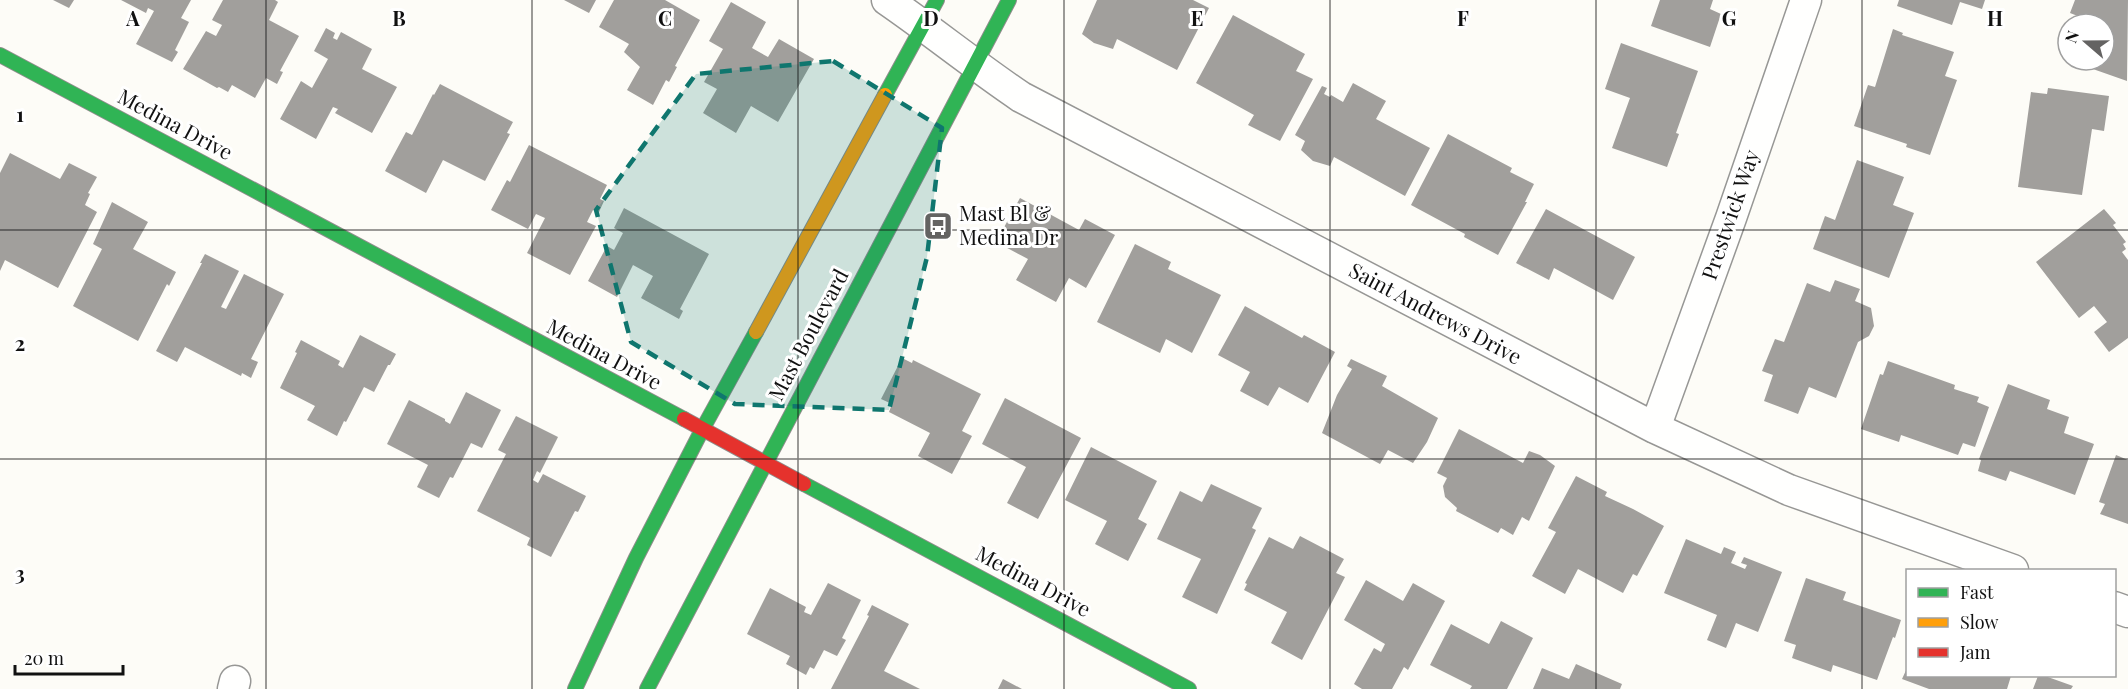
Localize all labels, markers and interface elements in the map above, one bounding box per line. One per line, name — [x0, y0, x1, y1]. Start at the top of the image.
text: A — [125, 4, 140, 31]
text: B — [392, 4, 406, 31]
text: C — [658, 4, 672, 31]
text: D — [923, 4, 939, 31]
text: E — [1191, 4, 1203, 31]
text: F — [1457, 4, 1469, 31]
text: G — [1722, 4, 1737, 31]
text: H — [1987, 4, 2003, 31]
north arrow — [2056, 12, 2116, 72]
text: N — [2060, 27, 2083, 46]
street label: Medina Drive — [114, 81, 238, 165]
text: 1 — [16, 100, 24, 127]
street label: Prestwick Way — [1694, 145, 1765, 283]
place label: Mast Bl & Medina Dr — [959, 198, 1059, 250]
bus stop icon: Mast Bl & Medina Dr — [922, 210, 954, 242]
street label: Saint Andrews Drive — [1345, 255, 1527, 370]
street label: Mast Boulevard — [761, 263, 854, 405]
street label: Medina Drive — [543, 311, 667, 395]
text: 2 — [15, 329, 25, 356]
street label: Medina Drive — [972, 538, 1096, 622]
text: 3 — [15, 559, 25, 586]
legend — [1906, 569, 2116, 677]
text: Fast — [1960, 580, 1994, 604]
text: Slow — [1960, 610, 1998, 634]
scale bar — [15, 638, 123, 676]
text: Jam — [1959, 640, 1990, 664]
text: 20 m — [24, 646, 64, 670]

